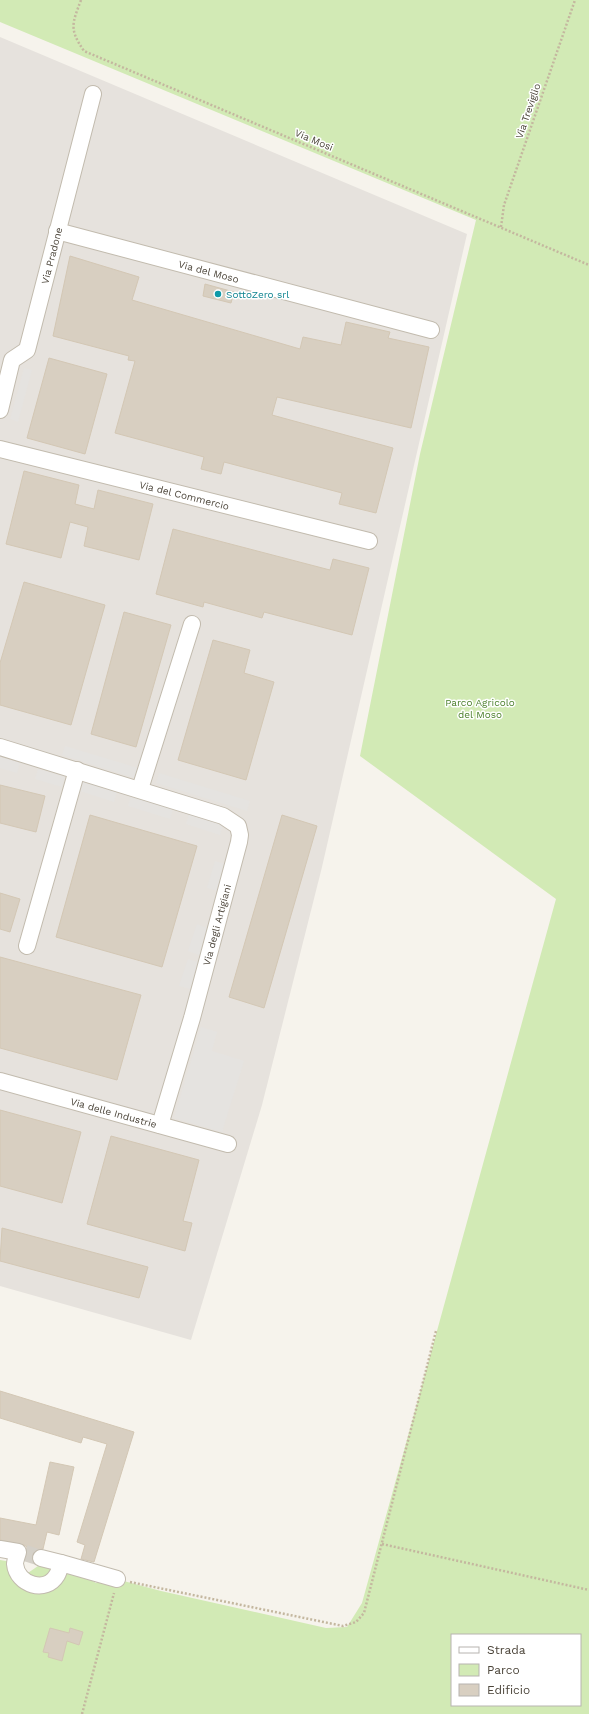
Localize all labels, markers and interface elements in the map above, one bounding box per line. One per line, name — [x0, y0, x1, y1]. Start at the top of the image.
street label: Via Treviglio — [513, 82, 543, 140]
street label: Via Mosi — [293, 127, 335, 153]
street label: Via Pradone — [39, 226, 64, 285]
street label: Via del Moso — [177, 258, 240, 284]
marker: SottoZero srl — [213, 289, 223, 299]
place label: SottoZero srl — [226, 289, 289, 300]
street label: Via del Commercio — [138, 478, 230, 511]
park label: Parco Agricolo del Moso — [445, 697, 515, 720]
street label: Via degli Artigiani — [201, 883, 233, 967]
street label: Via delle Industrie — [69, 1095, 158, 1130]
legend — [451, 1634, 581, 1706]
text: Strada — [487, 1643, 526, 1657]
text: Parco — [487, 1663, 520, 1677]
text: Edificio — [487, 1683, 530, 1697]

